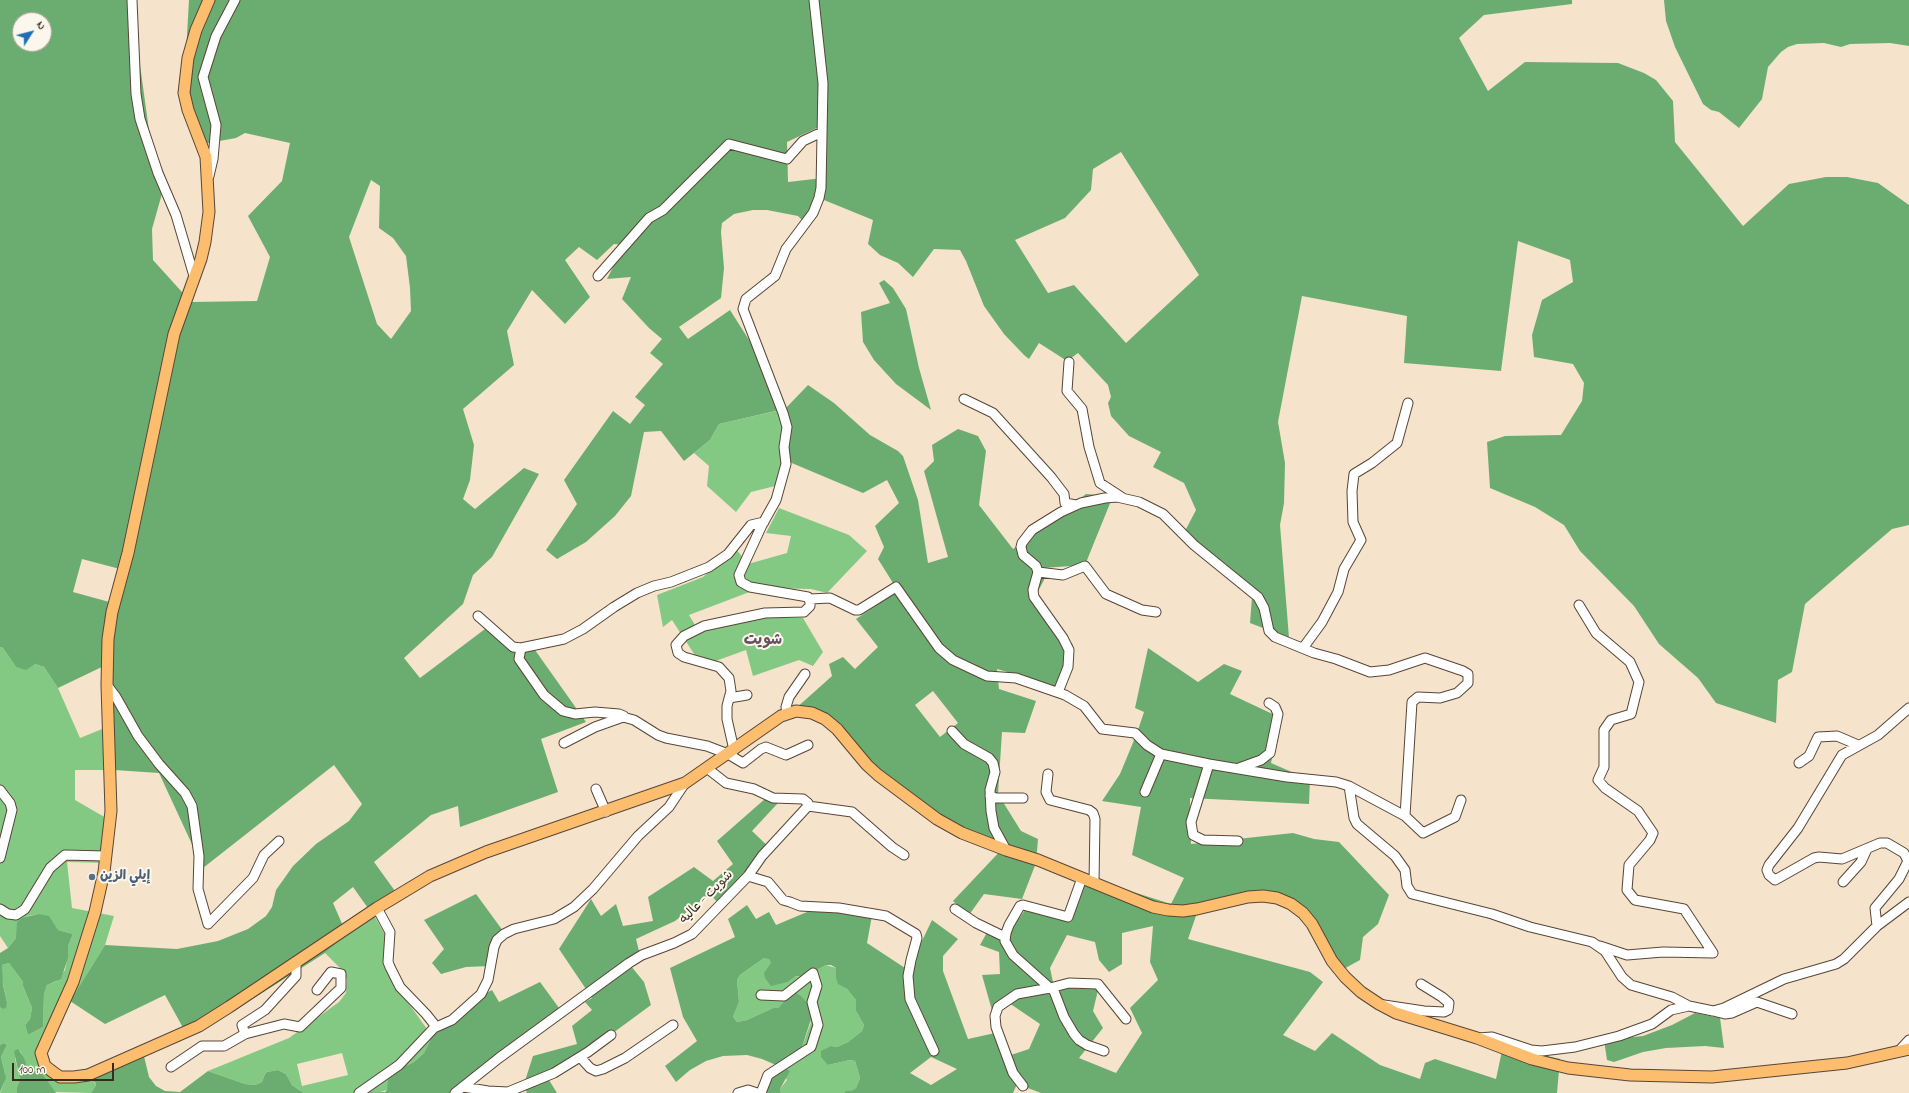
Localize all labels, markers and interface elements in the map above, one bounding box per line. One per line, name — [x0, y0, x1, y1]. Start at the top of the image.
north arrow — [12, 12, 52, 52]
text: N — [32, 18, 50, 33]
district label: شويت — [744, 633, 782, 651]
street label: شويت - عاليه — [677, 868, 737, 928]
place label: إيلي الزين — [100, 869, 150, 885]
marker: إيلي الزين — [87, 872, 97, 882]
scale bar — [14, 1055, 116, 1081]
text: 100 m — [19, 1061, 46, 1079]

